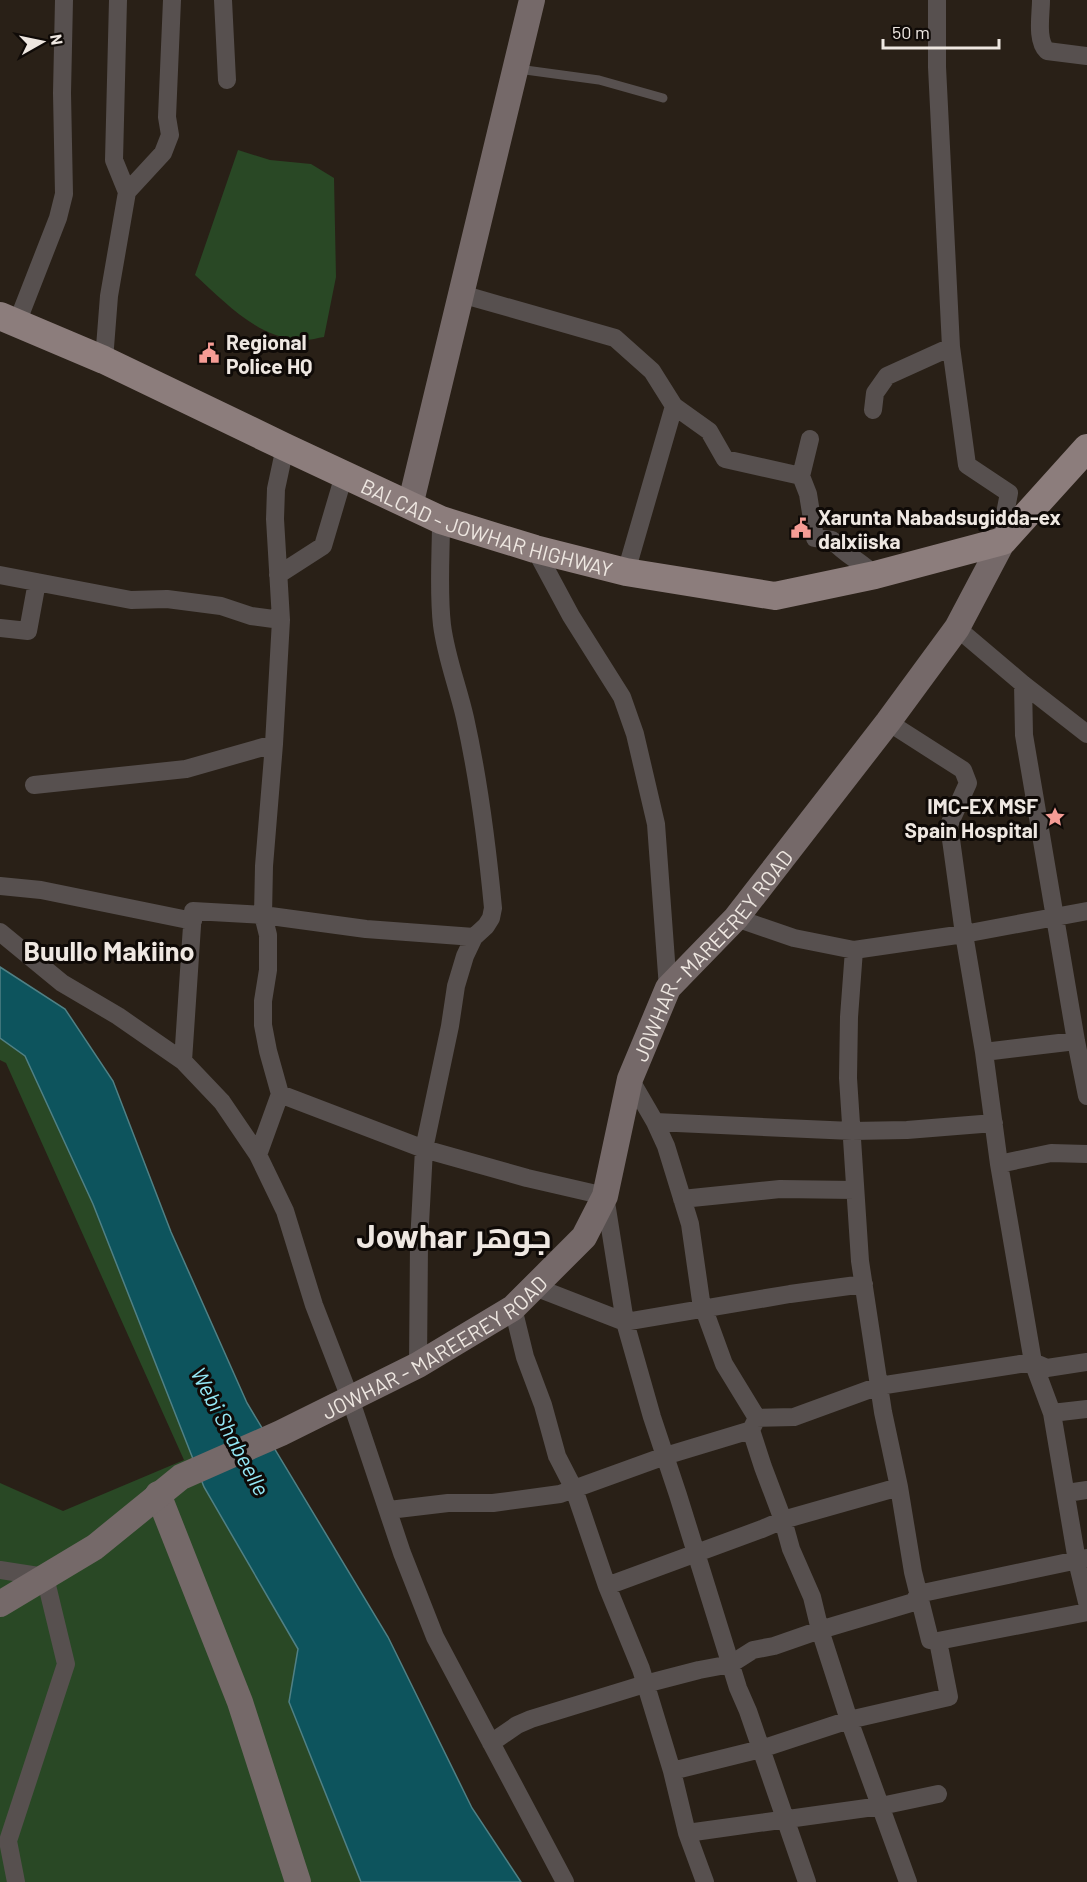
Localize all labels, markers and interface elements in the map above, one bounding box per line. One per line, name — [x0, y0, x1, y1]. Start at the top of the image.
north arrow — [12, 12, 72, 72]
scale bar — [883, 12, 998, 50]
text: 50 m — [892, 21, 930, 43]
text: N — [47, 33, 68, 46]
place label: Regional Police HQ — [226, 329, 313, 378]
public building icon: Regional Police HQ — [197, 341, 221, 365]
street label: BALCAD - JOWHAR HIGHWAY — [357, 472, 616, 581]
place label: Xarunta Nabadsugidda-ex dalxiiska — [818, 504, 1061, 553]
public building icon: Xarunta Nabadsugidda-ex dalxiiska — [789, 516, 813, 540]
place label: IMC-EX MSF Spain Hospital — [905, 793, 1038, 842]
place icon: IMC-EX MSF Spain Hospital — [1043, 805, 1067, 829]
street label: JOWHAR - MAREEREY ROAD — [626, 844, 797, 1065]
district label: Buullo Makiino — [23, 934, 195, 966]
district label: Jowhar جوهر — [356, 1215, 552, 1256]
street label: JOWHAR - MAREEREY ROAD — [317, 1270, 551, 1423]
water label: Webi Shabeelle — [186, 1362, 276, 1500]

